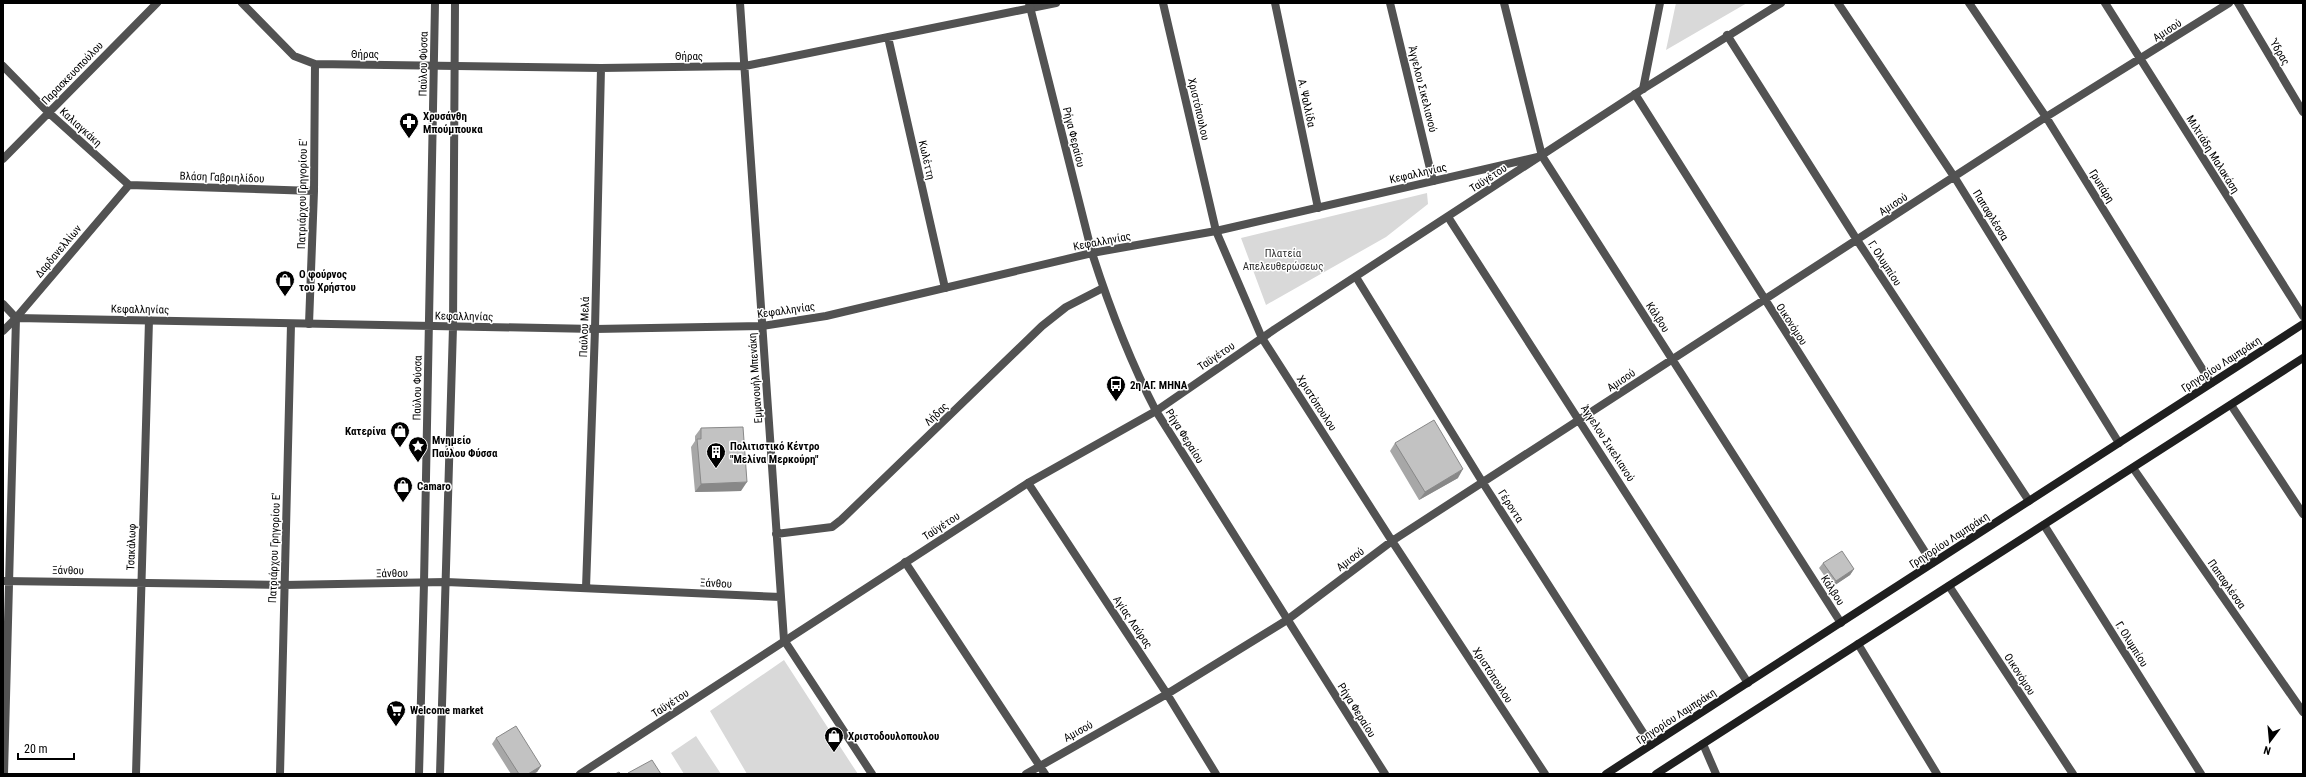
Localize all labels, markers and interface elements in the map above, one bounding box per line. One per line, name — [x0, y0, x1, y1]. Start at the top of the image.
street label: Αμισού — [2151, 16, 2184, 44]
street label: Παύλου Φύσσα — [416, 31, 431, 97]
street label: Ύδρας — [2266, 36, 2292, 68]
street label: Παρασκευοπούλου — [39, 39, 106, 108]
street label: Άγγελου Σικελιανού — [1405, 45, 1440, 134]
street label: Θήρας — [351, 48, 379, 61]
street label: Θήρας — [675, 50, 703, 63]
street label: Χριστόπουλου — [1185, 77, 1212, 142]
street label: Α. Ψαλλίδα — [1295, 78, 1318, 129]
street label: Καλιαγκάκη — [57, 105, 104, 150]
street label: Ρήγα Φεραίου — [1060, 106, 1087, 168]
place label: Χρυσάνθη Μπούμπουκα — [423, 110, 483, 136]
pharmacy icon: Χρυσάνθη Μπούμπουκα — [398, 111, 420, 139]
street label: Μιλτιάδη Μαλακάση — [2183, 113, 2242, 196]
street label: Πατριάρχου Γρηγορίου Ε' — [295, 139, 310, 249]
street label: Κωλέττη — [916, 139, 937, 181]
street label: Κεφαλληνίας — [1388, 161, 1448, 186]
street label: Ταϋγέτου — [1467, 162, 1509, 195]
street label: Γρυπάρη — [2086, 167, 2117, 205]
street label: Βλάση Γαβριηλίδου — [179, 170, 265, 185]
street label: Παπαφλέσσα — [1970, 188, 2012, 243]
street label: Αμισού — [1877, 190, 1910, 218]
street label: Δαρδανελλίων — [32, 222, 84, 280]
street label: Κεφαλληνίας — [1072, 230, 1132, 253]
street label: Γ. Ολυμπίου — [1865, 238, 1904, 288]
park label: Πλατεία Απελευθερώσεως — [1243, 247, 1323, 273]
place label: Ο φούρνος του Χρήστου — [299, 268, 356, 294]
shop icon: Ο φούρνος του Χρήστου — [274, 269, 296, 297]
street label: Παύλου Μελά — [577, 296, 592, 357]
street label: Κεφαλληνίας — [756, 300, 816, 321]
street label: Κάλβου — [1643, 300, 1672, 335]
street label: Οικονόμου — [1773, 301, 1810, 348]
street label: Κεφαλληνίας — [111, 302, 169, 317]
street label: Κεφαλληνίας — [435, 309, 493, 324]
street label: Εμμανουήλ Μπενάκη — [746, 332, 765, 424]
street label: Γρηγορίου Λαμπράκη — [2179, 334, 2263, 395]
street label: Ταϋγέτου — [1195, 339, 1237, 373]
street label: Παύλου Φύσσα — [410, 355, 425, 421]
street label: Αμισού — [1605, 366, 1638, 395]
street label: Χριστόπουλου — [1294, 373, 1339, 433]
bus stop icon: 2η ΑΓ. ΜΗΝΑ — [1105, 374, 1127, 402]
place label: 2η ΑΓ. ΜΗΝΑ — [1130, 379, 1188, 392]
street label: Λήδας — [922, 400, 951, 429]
street label: Άγγελου Σικελιανού — [1578, 403, 1637, 484]
street label: Ρήγα Φεραίου — [1163, 407, 1206, 466]
shop icon: Κατερίνα — [389, 420, 411, 448]
place label: Κατερίνα — [345, 425, 387, 438]
place label: Μνημείο Παύλου Φύσσα — [432, 434, 498, 460]
place icon: Μνημείο Παύλου Φύσσα — [407, 435, 429, 463]
place label: Πολιτιστικό Κέντρο "Μελίνα Μερκούρη" — [730, 440, 820, 466]
building icon: Πολιτιστικό Κέντρο "Μελίνα Μερκούρη" — [705, 441, 727, 469]
shop icon: Camaro — [392, 475, 414, 503]
place label: Camaro — [417, 480, 451, 493]
street label: Γέροντα — [1495, 487, 1526, 526]
street label: Πατριάρχου Γρηγορίου Ε' — [266, 493, 283, 603]
street label: Ταϋγέτου — [920, 510, 962, 543]
street label: Γρηγορίου Λαμπράκη — [1907, 510, 1991, 571]
street label: Τσακάλωφ — [124, 523, 139, 571]
street label: Αμισού — [1334, 545, 1367, 574]
street label: Παπαφλέσσα — [2205, 557, 2249, 612]
street label: Ξάνθου — [52, 564, 84, 577]
street label: Ξάνθου — [376, 567, 408, 580]
street label: Κάλβου — [1818, 573, 1847, 608]
street label: Ξάνθου — [700, 576, 732, 591]
street label: Αγίας Λαύρας — [1110, 594, 1155, 651]
street label: Γ. Ολυμπίου — [2113, 619, 2151, 669]
street label: Χριστόπουλου — [1470, 645, 1515, 705]
street label: Οικονόμου — [2001, 651, 2038, 698]
street label: Ρήγα Φεραίου — [1335, 681, 1378, 740]
street label: Γρηγορίου Λαμπράκη — [1634, 686, 1718, 747]
street label: Ταϋγέτου — [649, 687, 691, 720]
supermarket icon: Welcome market — [385, 699, 407, 727]
place label: Welcome market — [410, 704, 484, 717]
street label: Αμισού — [1061, 718, 1095, 745]
north arrow — [2250, 721, 2290, 761]
shop icon: Χριστοδουλοπουλου — [823, 725, 845, 753]
place label: Χριστοδουλοπουλου — [848, 730, 939, 743]
scale bar — [18, 735, 74, 761]
text: 20 m — [24, 742, 48, 756]
text: N — [2262, 743, 2272, 757]

